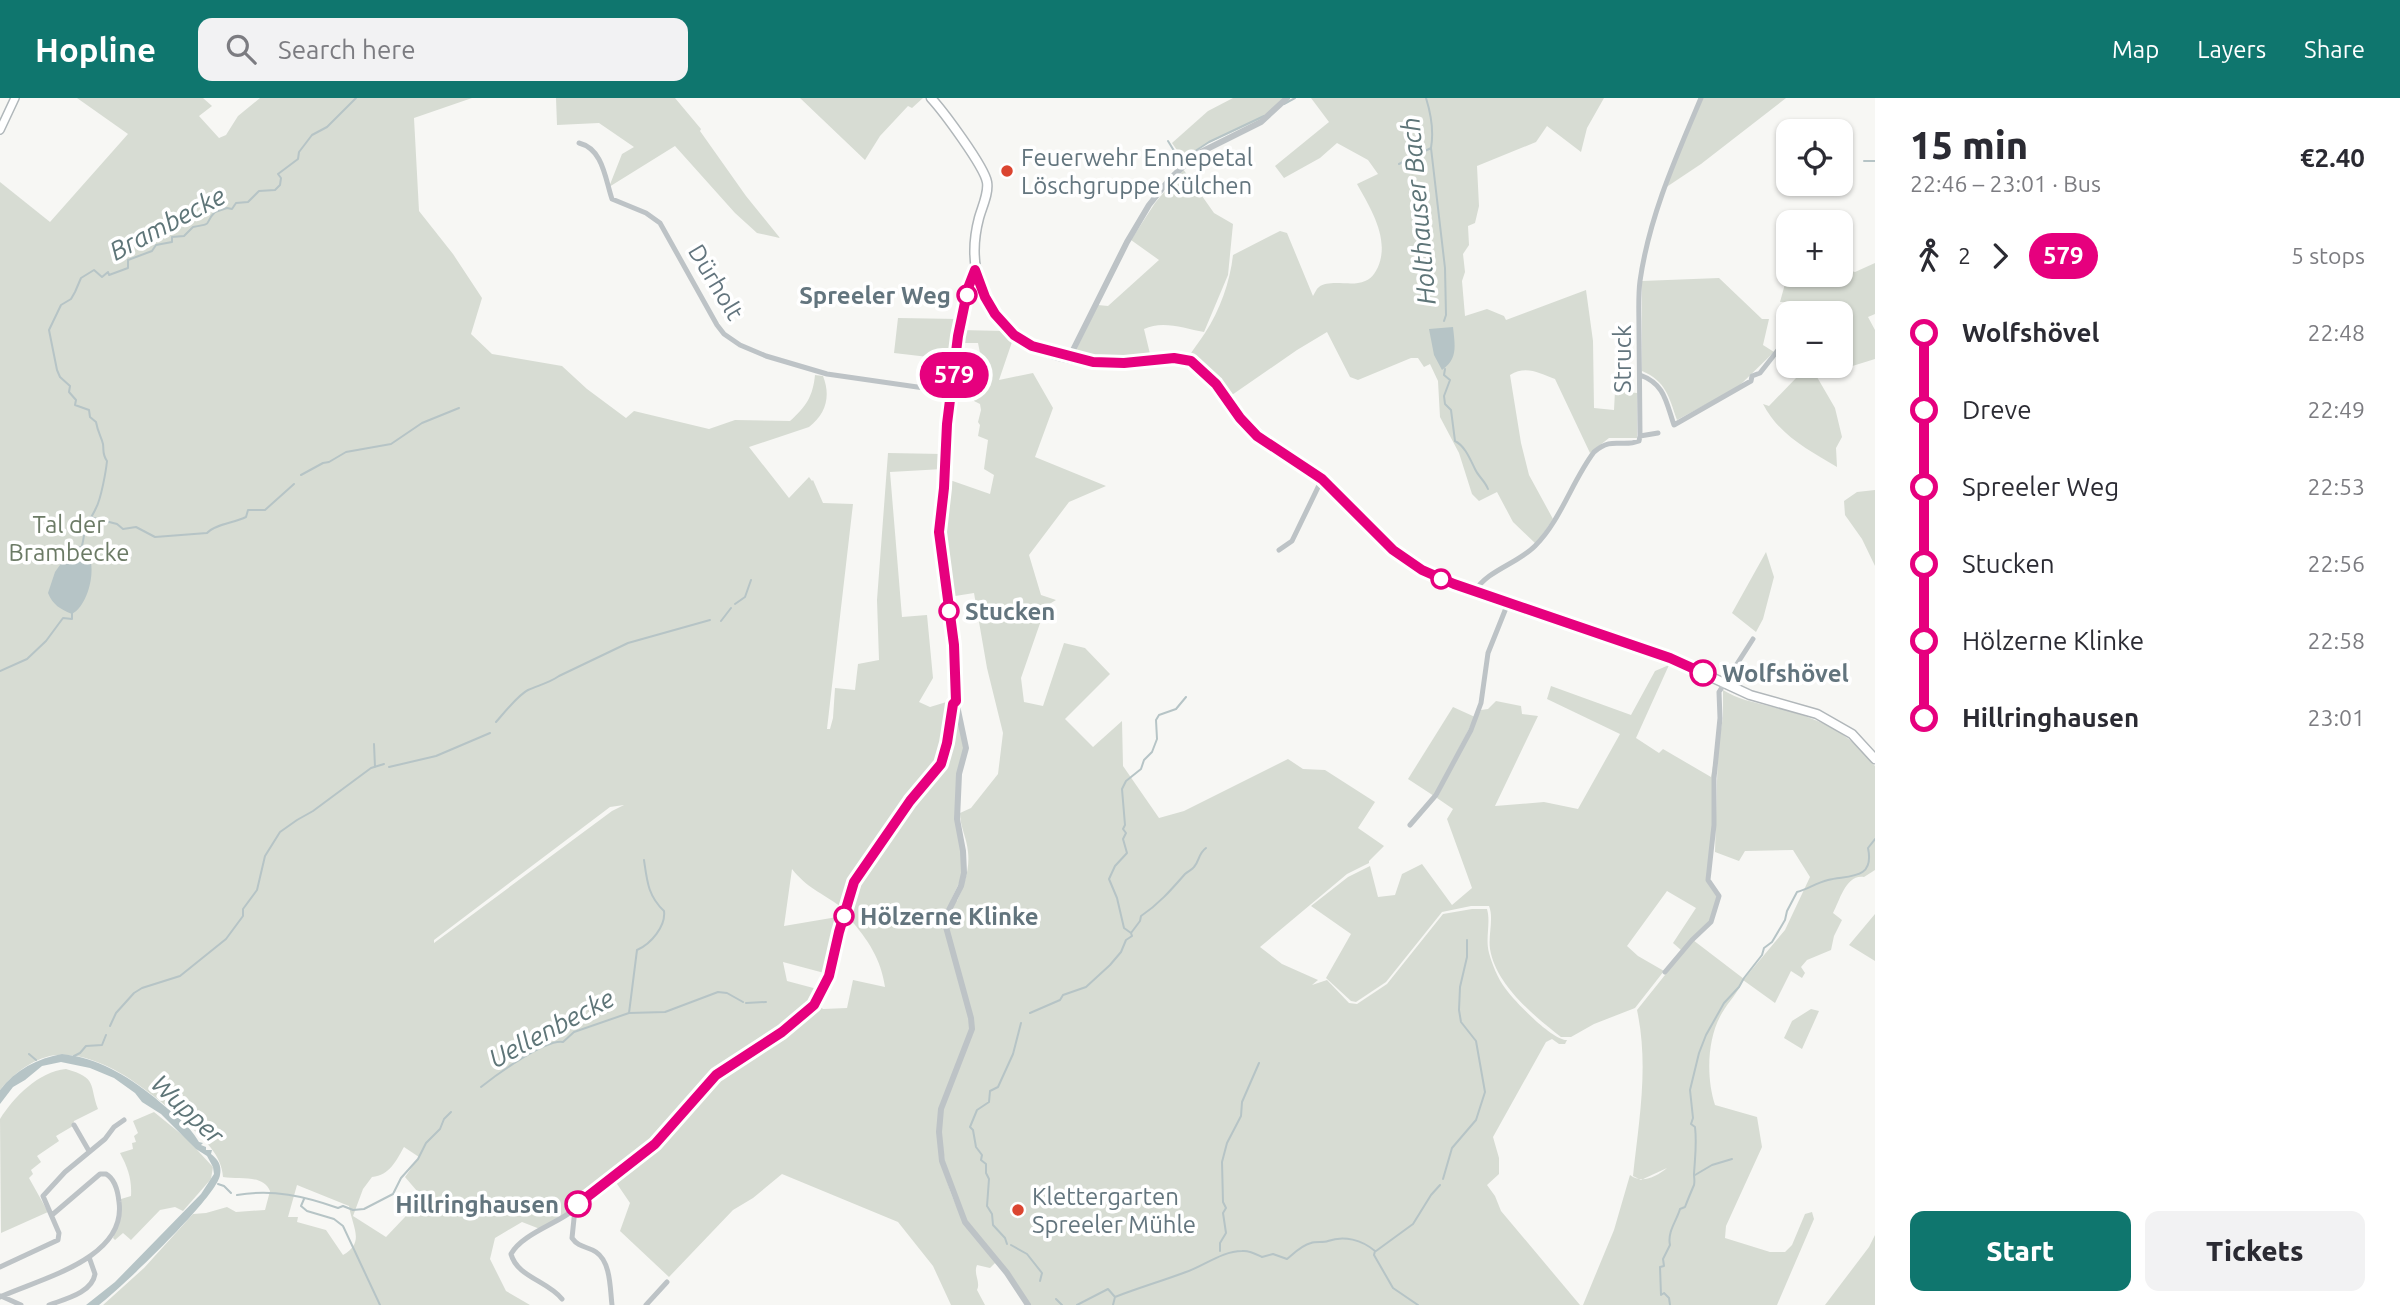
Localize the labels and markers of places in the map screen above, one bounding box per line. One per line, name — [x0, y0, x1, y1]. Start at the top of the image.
place label: Feuerwehr Ennepetal Löschgruppe Külchen — [1021, 144, 1253, 199]
marker: Feuerwehr Ennepetal Löschgruppe Külchen — [999, 163, 1015, 179]
place label: Spreeler Weg — [799, 282, 951, 309]
marker: Spreeler Weg — [957, 285, 977, 305]
unlabelled marker — [1431, 569, 1451, 589]
place label: Stucken — [965, 598, 1055, 625]
marker: Stucken — [939, 601, 959, 621]
marker: Wolfshövel — [1690, 660, 1716, 686]
place label: Wolfshövel — [1722, 660, 1849, 687]
place label: Hölzerne Klinke — [860, 903, 1039, 930]
marker: Hölzerne Klinke — [834, 906, 854, 926]
place label: Klettergarten Spreeler Mühle — [1032, 1183, 1196, 1238]
place label: Hillringhausen — [395, 1191, 559, 1218]
marker: Hillringhausen — [565, 1191, 591, 1217]
marker: Klettergarten Spreeler Mühle — [1010, 1202, 1026, 1218]

